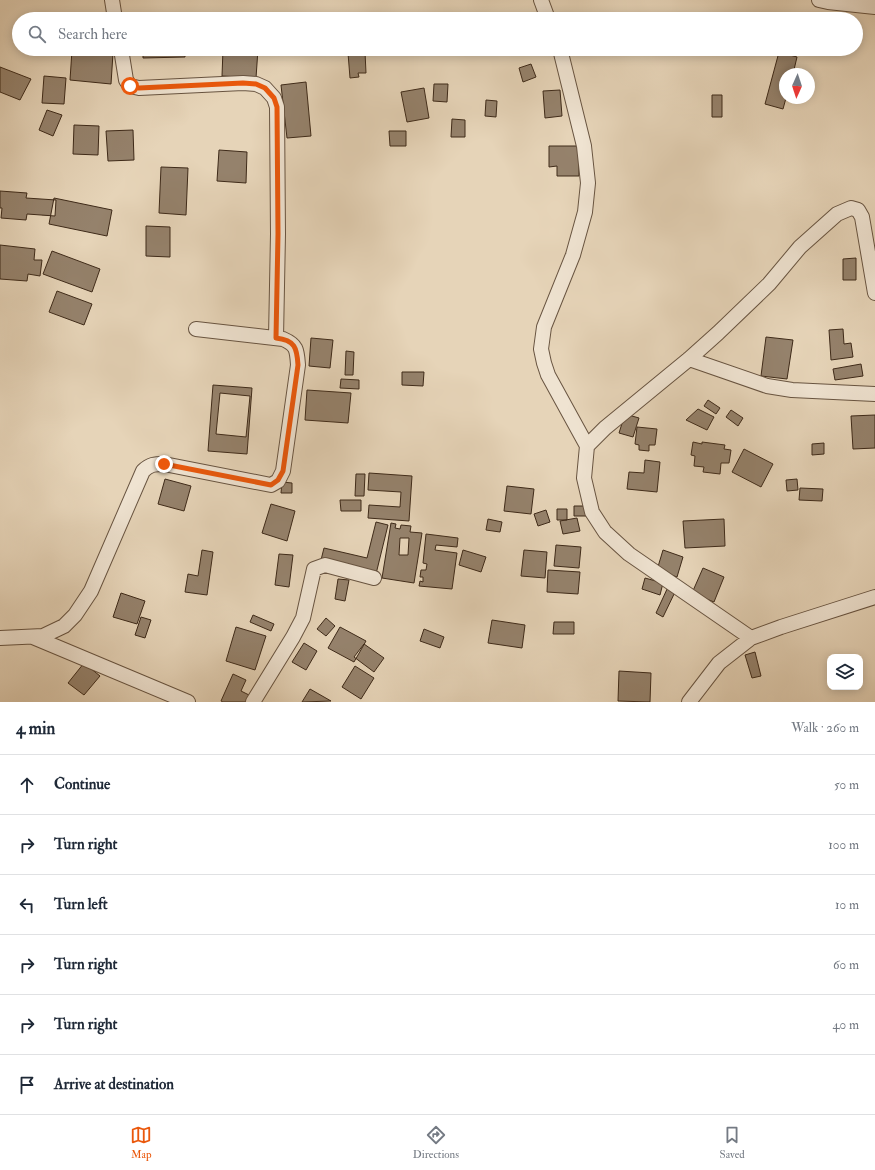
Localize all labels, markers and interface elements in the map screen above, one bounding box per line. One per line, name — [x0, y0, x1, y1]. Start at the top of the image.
search box — [12, 12, 863, 56]
icon: search — [26, 23, 48, 45]
text: Search here — [58, 25, 127, 44]
north arrow — [779, 68, 815, 104]
route start — [121, 77, 139, 95]
route end — [155, 455, 173, 473]
map controls — [827, 654, 863, 690]
button: layers — [827, 654, 863, 690]
text: 4 min — [16, 718, 55, 739]
text: Walk · 260 m — [791, 720, 859, 736]
icon: ahead — [16, 774, 38, 796]
text: Continue — [54, 775, 110, 794]
text: 50 m — [834, 777, 859, 793]
icon: right — [16, 834, 38, 856]
text: Turn right — [54, 835, 117, 854]
text: 100 m — [828, 837, 859, 853]
icon: left — [16, 894, 38, 916]
text: Turn left — [54, 895, 108, 914]
text: 10 m — [835, 897, 859, 913]
icon: right — [16, 954, 38, 976]
text: Turn right — [54, 955, 117, 974]
text: 60 m — [833, 957, 859, 973]
icon: right — [16, 1014, 38, 1036]
text: Turn right — [54, 1015, 117, 1034]
text: 40 m — [833, 1017, 859, 1033]
icon: arrive — [16, 1074, 38, 1096]
text: Arrive at destination — [54, 1075, 174, 1094]
tab: Map — [130, 1124, 152, 1161]
tab: Directions — [413, 1124, 459, 1161]
tab: Saved — [720, 1124, 745, 1161]

